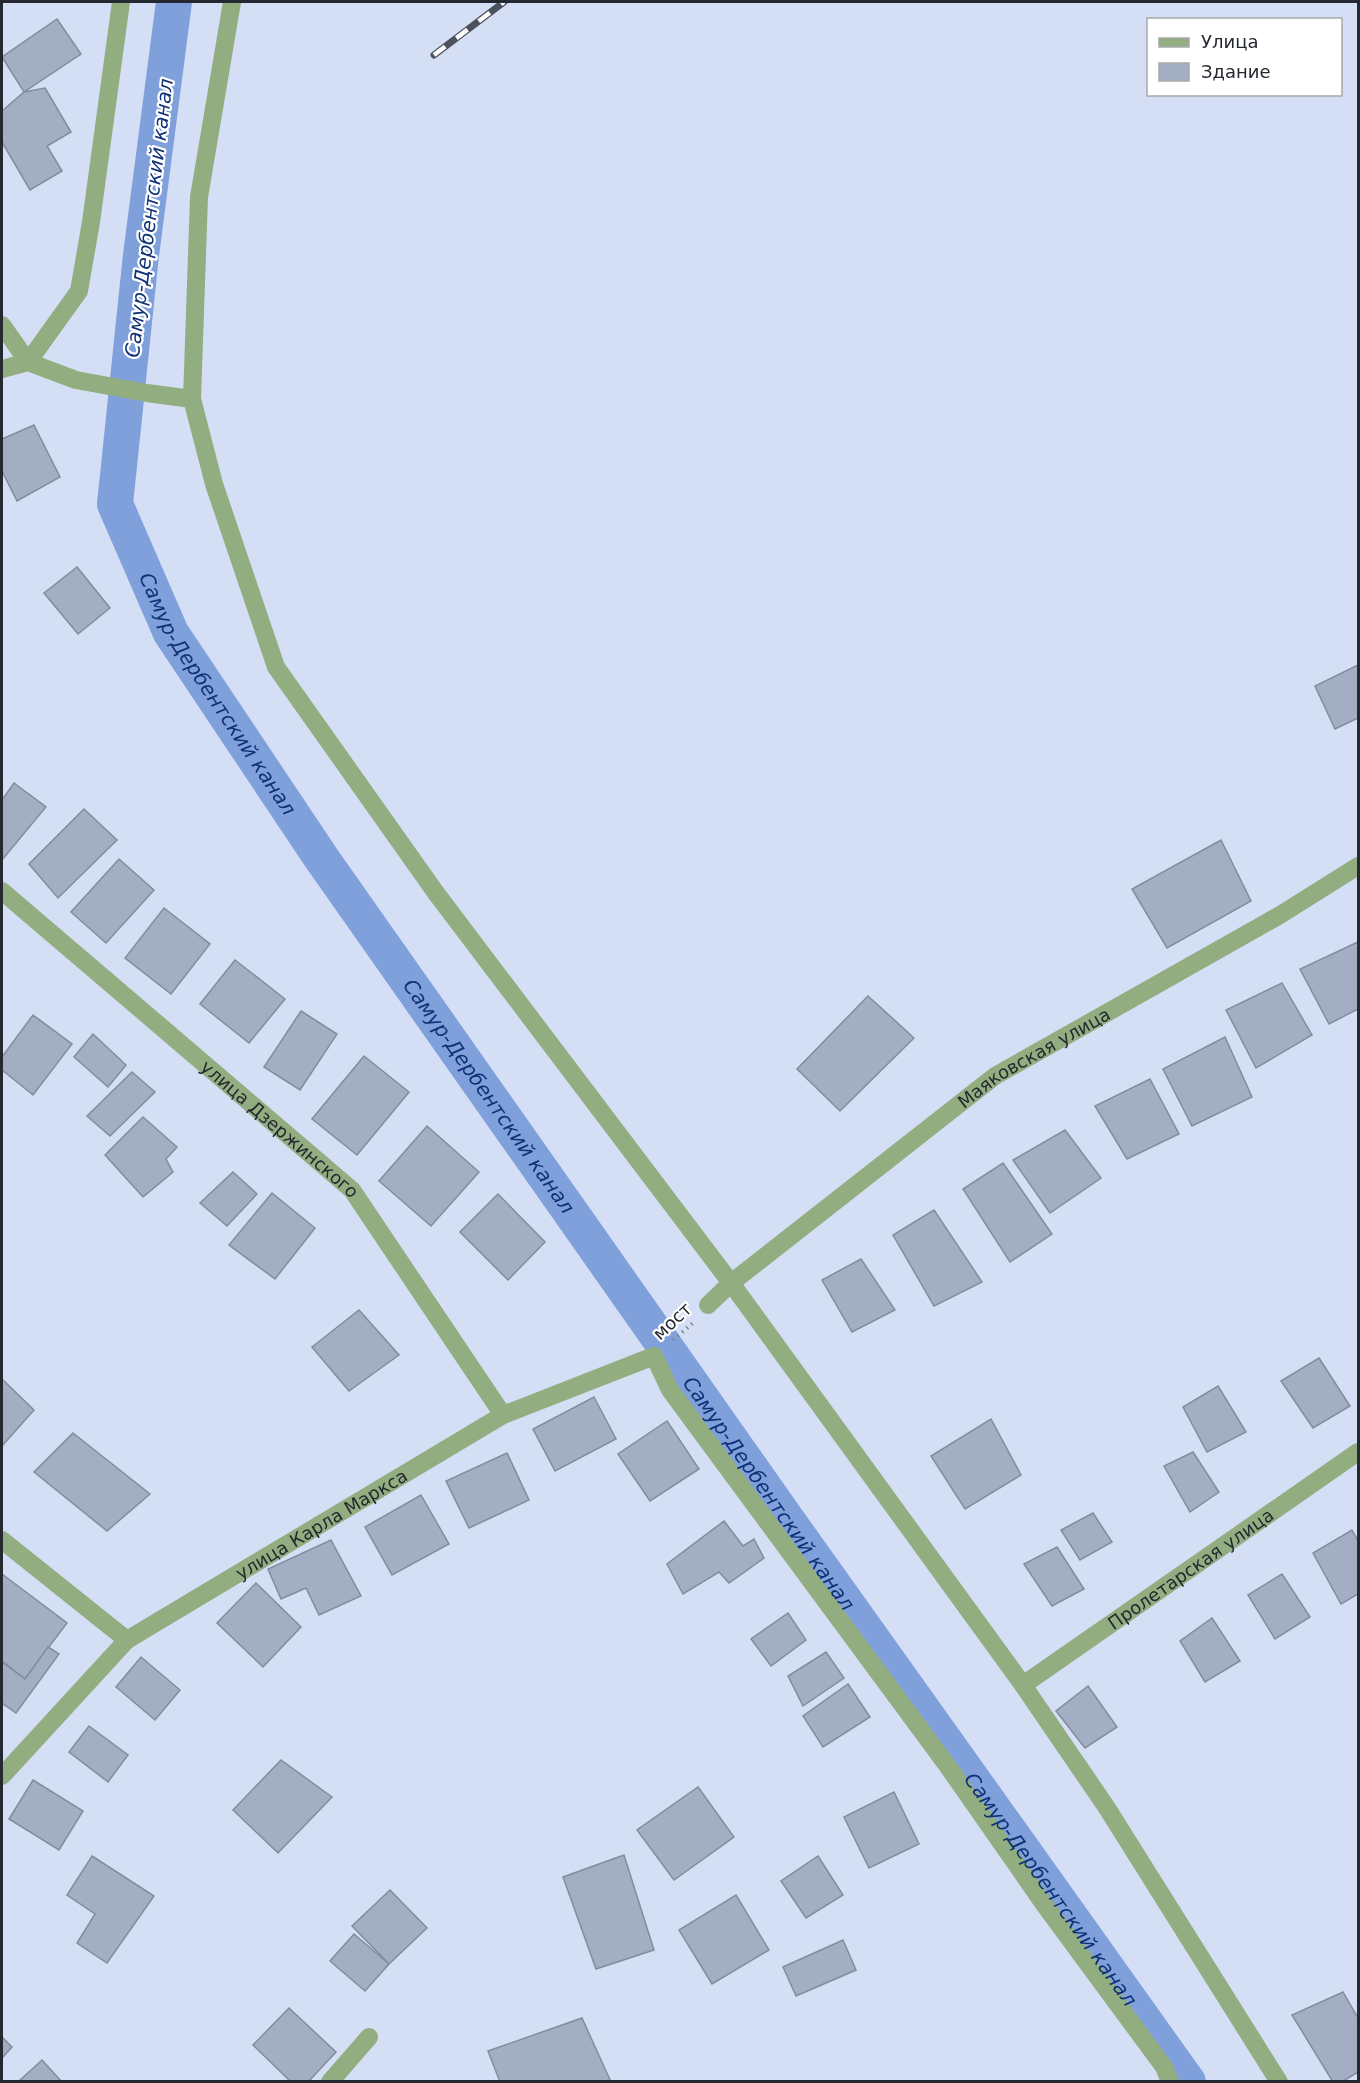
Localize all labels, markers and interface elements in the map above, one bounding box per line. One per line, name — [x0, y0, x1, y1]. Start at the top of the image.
legend — [1147, 18, 1342, 96]
text: Улица — [1201, 31, 1258, 52]
text: Здание — [1201, 61, 1271, 82]
water label: Самур-Дербентский канал — [120, 77, 178, 359]
water label: Самур-Дербентский канал — [134, 569, 301, 820]
water label: Самур-Дербентский канал — [398, 974, 580, 1218]
street label: Маяковская улица — [953, 1003, 1114, 1112]
street label: улица Дзержинского — [197, 1055, 364, 1201]
street label: мост — [648, 1298, 696, 1344]
water label: Самур-Дербентский канал — [678, 1372, 860, 1615]
street label: улица Карла Маркса — [232, 1464, 411, 1583]
street label: Пролетарская улица — [1104, 1504, 1277, 1633]
water label: Самур-Дербентский канал — [959, 1768, 1142, 2011]

